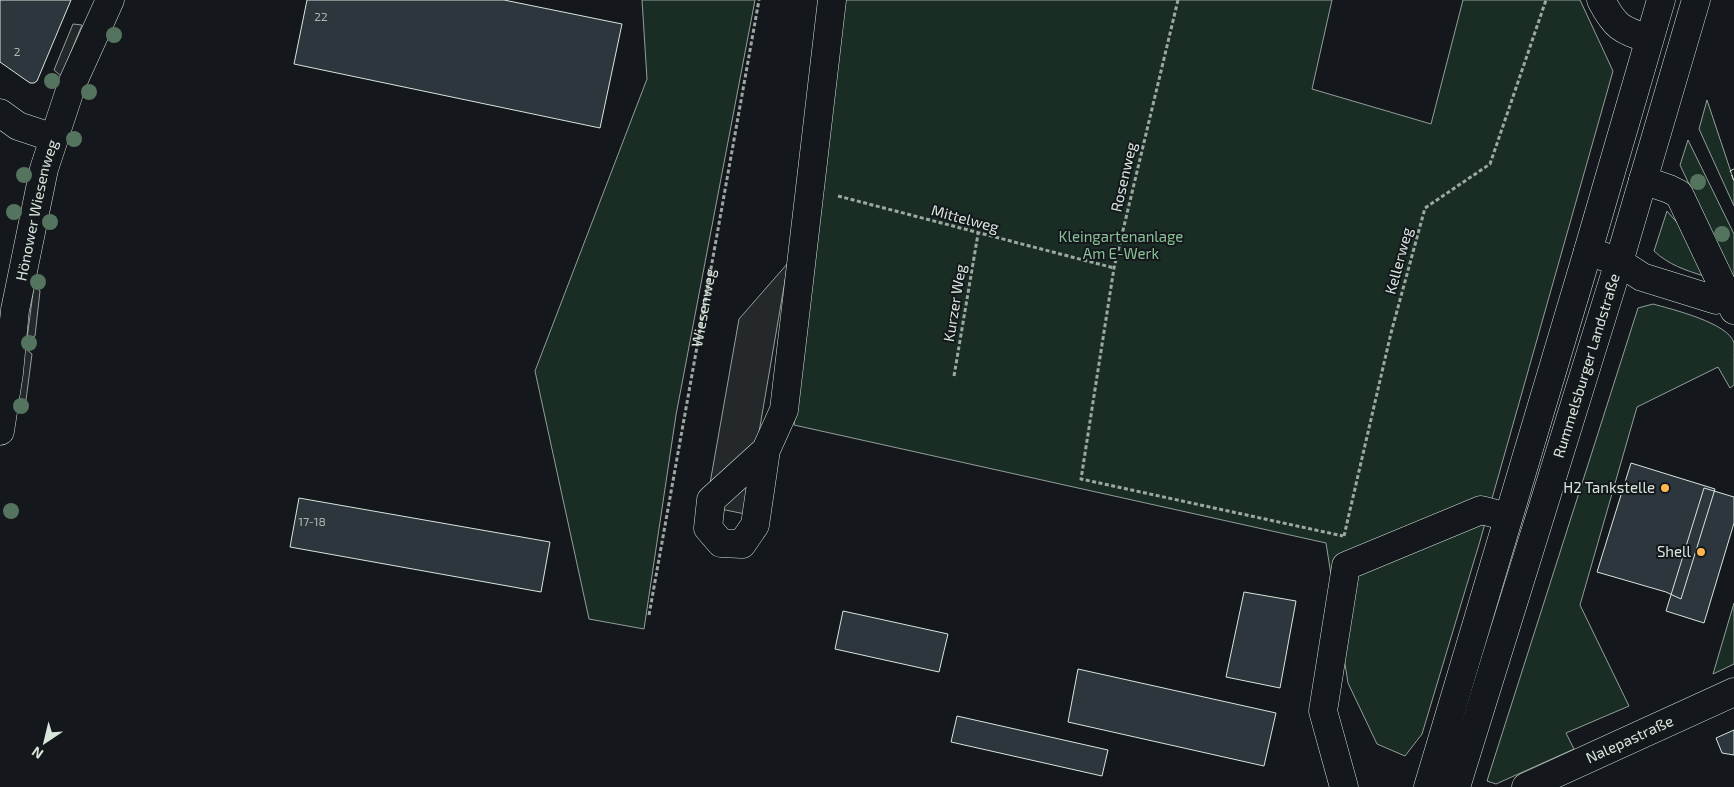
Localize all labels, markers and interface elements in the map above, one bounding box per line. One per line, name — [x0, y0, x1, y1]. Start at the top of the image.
house number: 22 — [314, 9, 328, 23]
house number: 2 — [14, 44, 21, 58]
street label: Hönower Wiesenweg — [11, 137, 61, 282]
street label: Rosenweg — [1106, 140, 1140, 213]
street label: Mittelweg — [929, 200, 1002, 236]
street label: Kellerweg — [1380, 225, 1416, 296]
park label: Kleingartenanlage Am E-Werk — [1059, 227, 1183, 262]
street label: Kurzer Weg — [939, 262, 969, 343]
street label: Wiesenweg — [687, 267, 719, 348]
street label: Rummelsburger Landstraße — [1549, 271, 1623, 460]
place label: H2 Tankstelle — [1563, 478, 1655, 496]
marker: H2 Tankstelle — [1659, 482, 1671, 494]
house number: 17-18 — [298, 514, 326, 528]
place label: Shell — [1657, 542, 1692, 560]
marker: Shell — [1695, 546, 1707, 558]
street label: Nalepastraße — [1583, 711, 1676, 766]
north arrow — [20, 717, 70, 767]
text: N — [28, 743, 46, 763]

